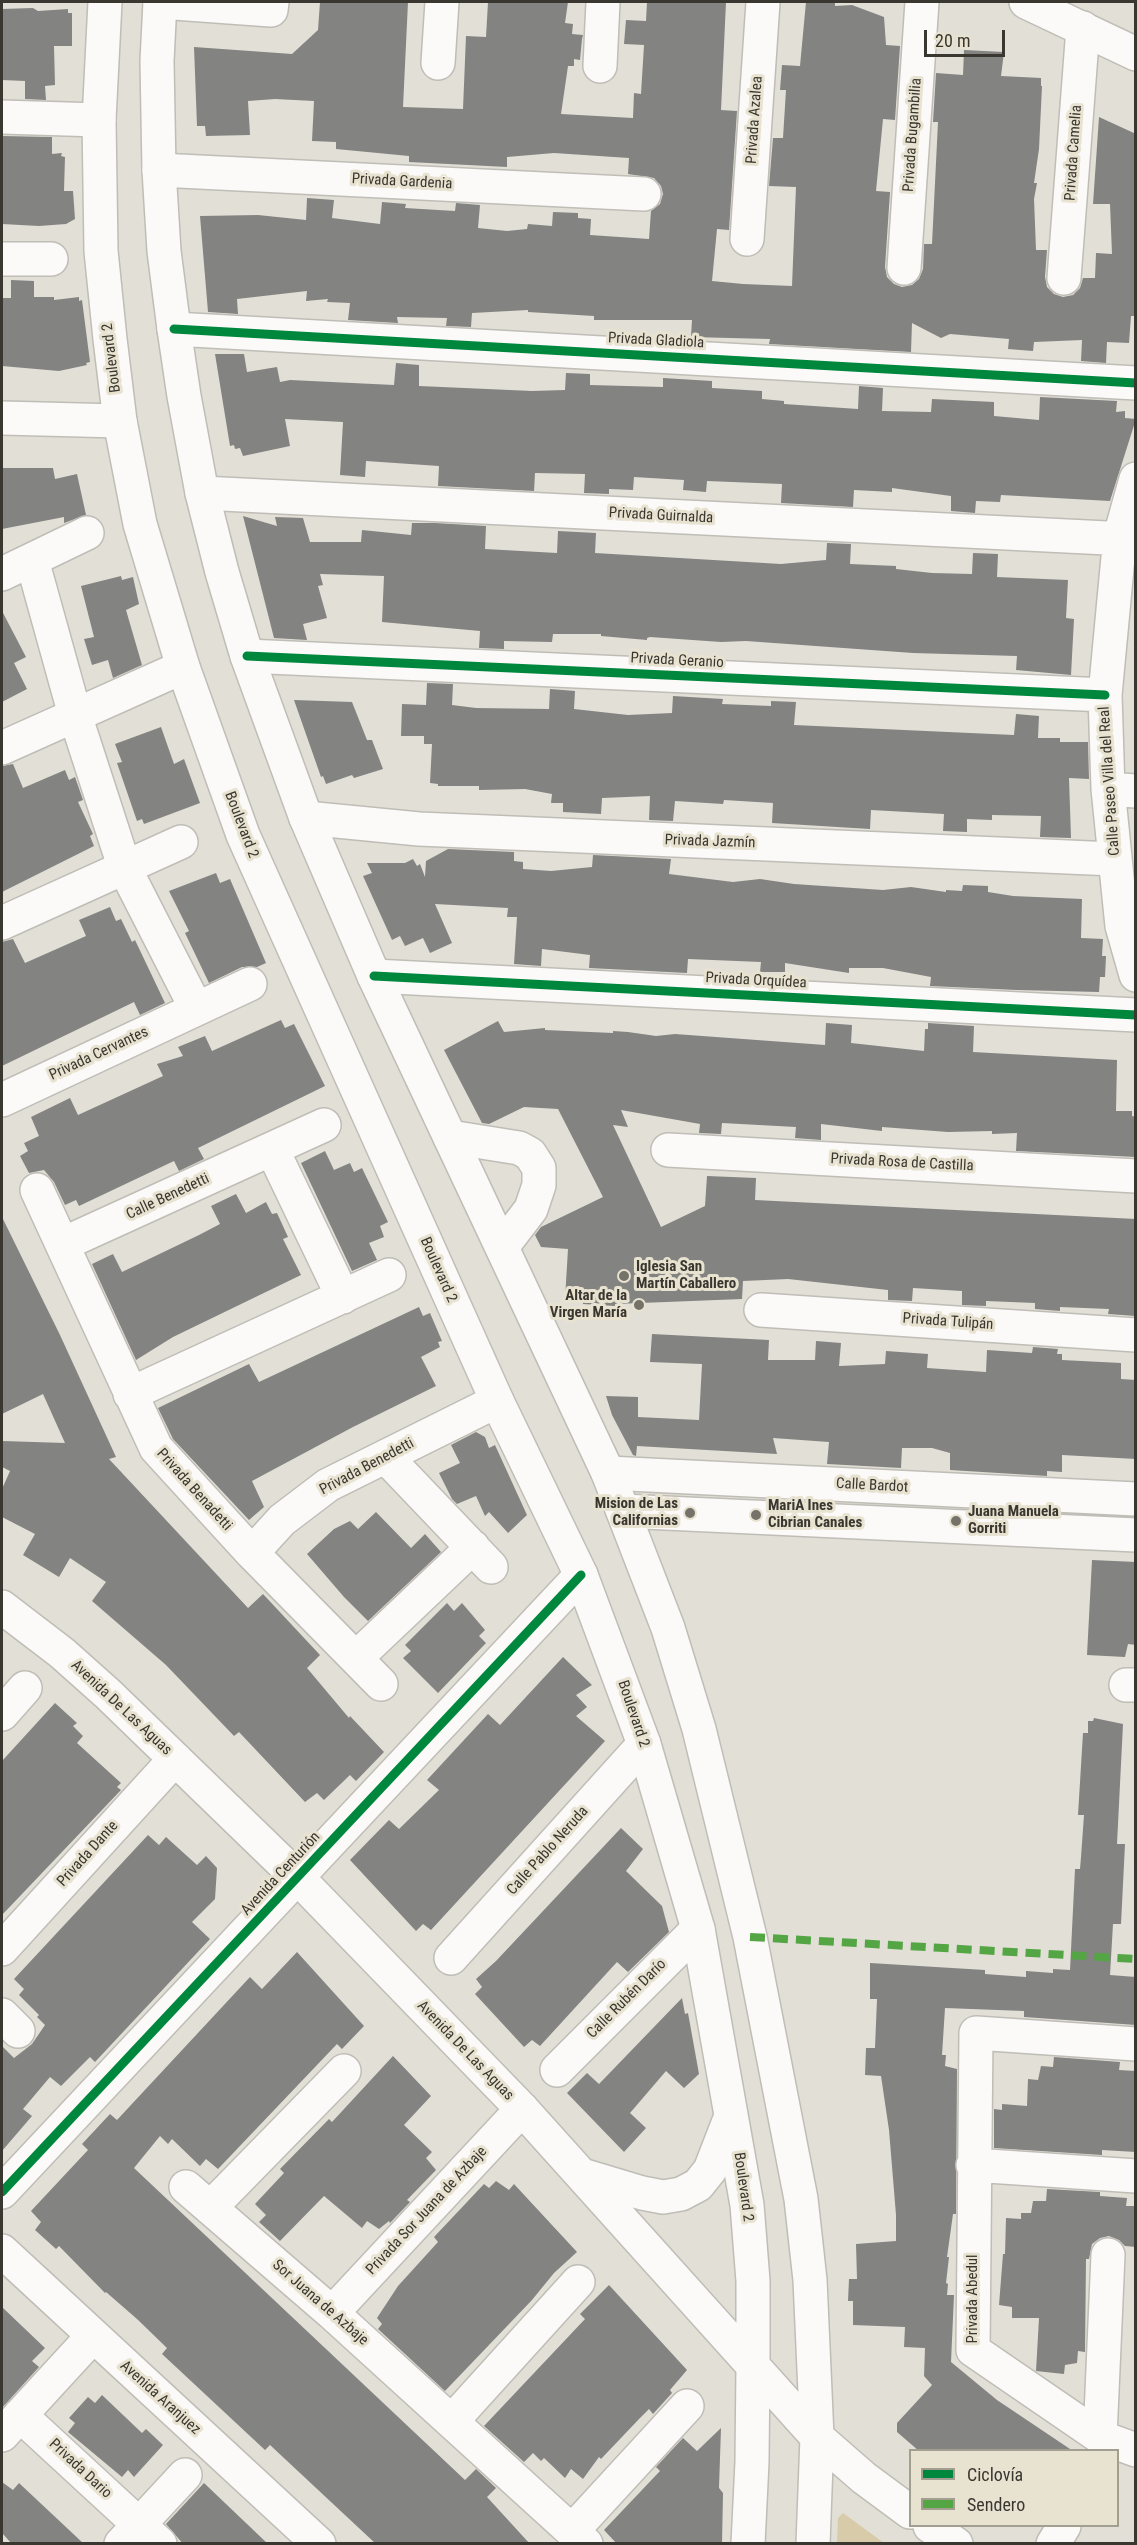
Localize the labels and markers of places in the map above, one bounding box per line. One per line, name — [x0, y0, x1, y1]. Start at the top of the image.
place label: Iglesia San Martín Caballero — [636, 1258, 736, 1293]
marker: Iglesia San Martín Caballero — [617, 1269, 631, 1283]
place label: Altar de la Virgen María — [550, 1287, 627, 1322]
marker: Altar de la Virgen María — [632, 1298, 646, 1312]
place label: Mision de Las Californias — [595, 1495, 678, 1530]
place label: MariA Ines Cibrian Canales — [768, 1497, 862, 1532]
place label: Juana Manuela Gorriti — [968, 1503, 1059, 1538]
marker: Mision de Las Californias — [683, 1506, 697, 1520]
marker: MariA Ines Cibrian Canales — [749, 1508, 763, 1522]
marker: Juana Manuela Gorriti — [949, 1514, 963, 1528]

